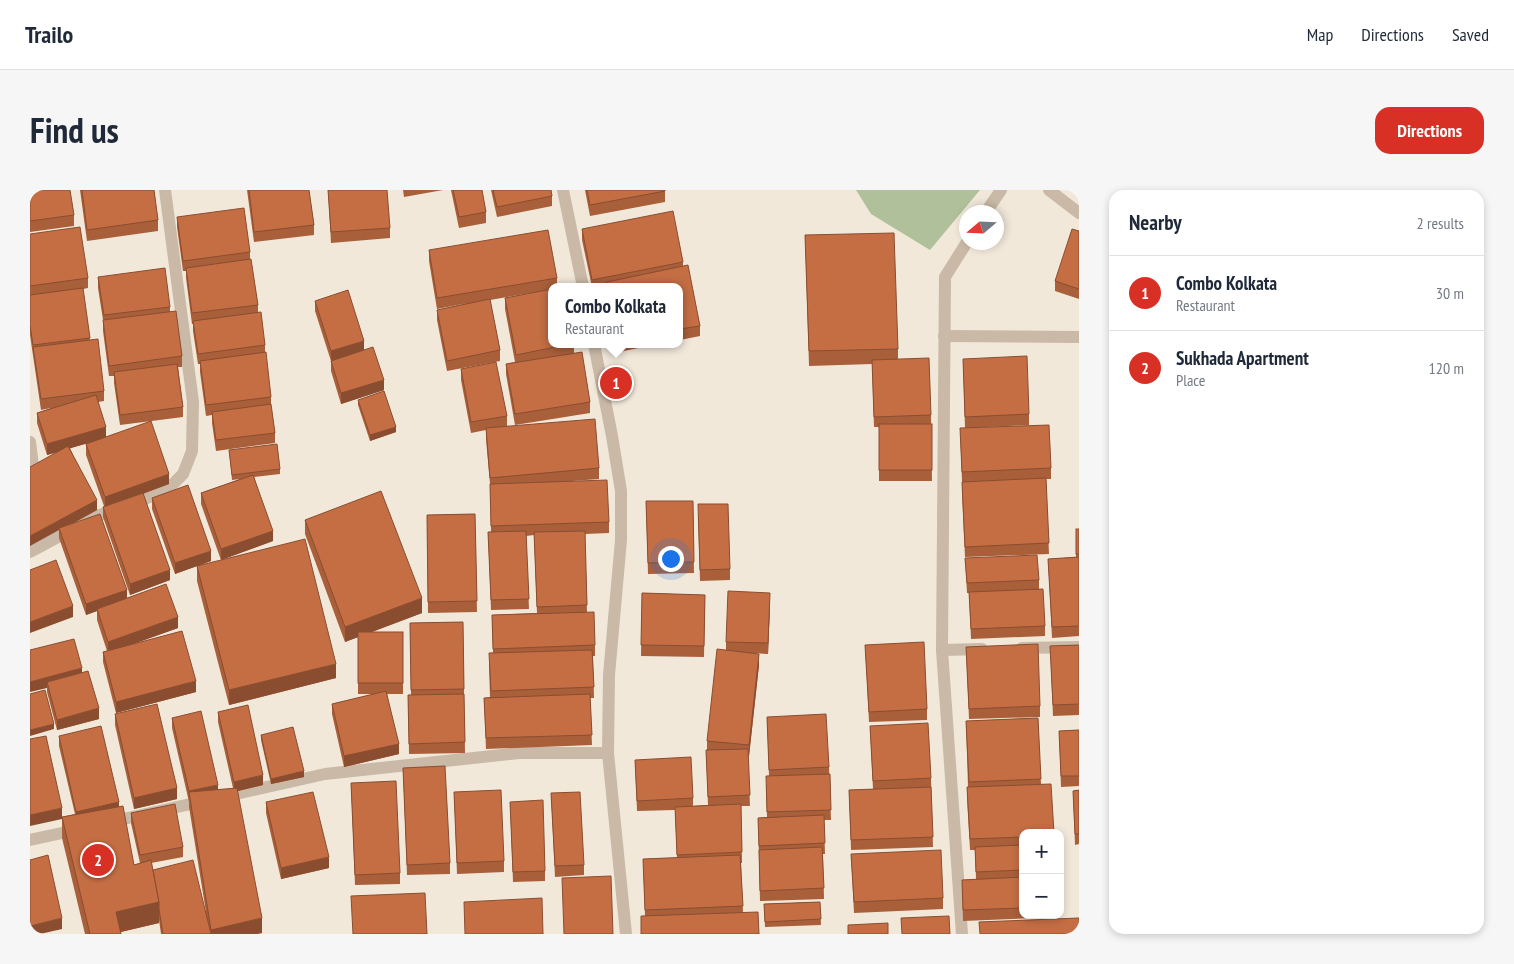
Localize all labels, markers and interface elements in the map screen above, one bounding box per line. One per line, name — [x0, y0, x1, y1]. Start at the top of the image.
text: Trailo — [25, 19, 73, 50]
text: Map — [1307, 23, 1333, 46]
text: Directions — [1361, 23, 1424, 46]
text: Saved — [1452, 23, 1489, 46]
text: Find us — [30, 107, 119, 153]
button: Directions — [1375, 107, 1484, 154]
north arrow — [959, 205, 1004, 250]
text: Nearby — [1129, 209, 1182, 236]
text: 2 results — [1417, 213, 1464, 233]
text: Combo Kolkata — [1176, 271, 1277, 295]
popup — [548, 283, 683, 348]
text: 1 — [1141, 283, 1149, 303]
text: 30 m — [1436, 283, 1464, 303]
text: Combo Kolkata — [565, 294, 666, 318]
text: Restaurant — [1176, 295, 1235, 315]
text: Restaurant — [565, 318, 624, 338]
text: Sukhada Apartment — [1176, 346, 1309, 370]
text: 2 — [1141, 358, 1149, 378]
text: 120 m — [1429, 358, 1464, 378]
pin: 1 — [600, 364, 632, 402]
text: Place — [1176, 370, 1205, 390]
your location — [658, 546, 684, 572]
map controls — [1019, 829, 1064, 919]
button: + — [1019, 829, 1064, 874]
pin: 2 — [82, 841, 114, 879]
button: − — [1019, 874, 1064, 919]

